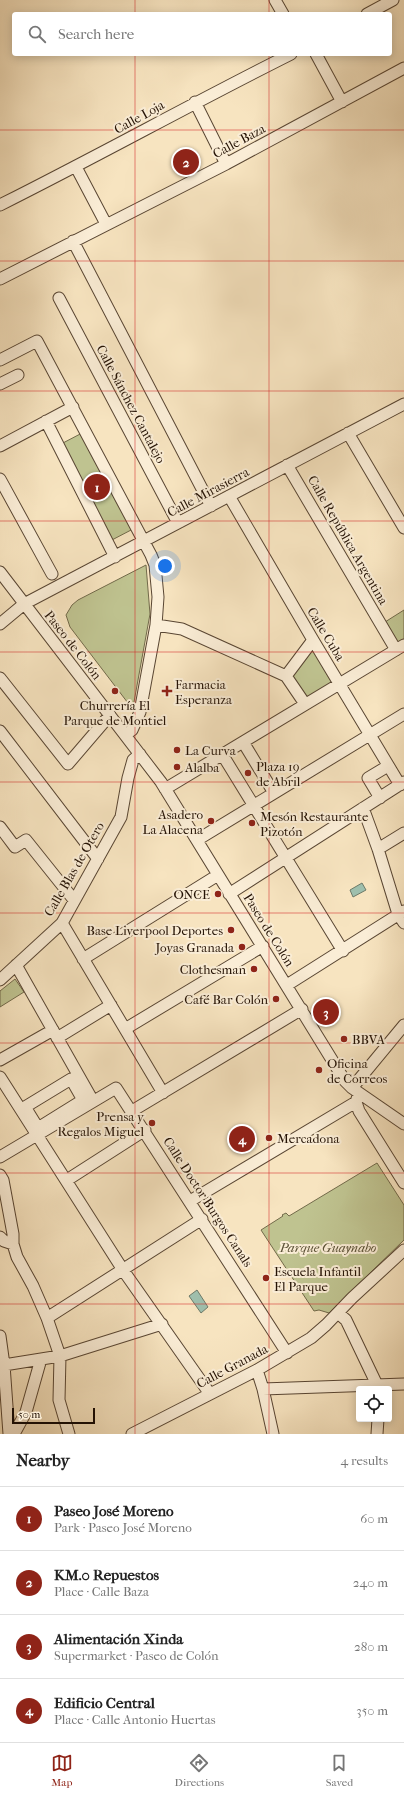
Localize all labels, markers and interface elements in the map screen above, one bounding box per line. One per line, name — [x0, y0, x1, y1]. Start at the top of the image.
search box — [12, 12, 392, 56]
icon: search — [26, 23, 48, 45]
text: Search here — [58, 25, 134, 43]
street label: Calle Loja — [111, 97, 167, 137]
street label: Calle Baza — [210, 120, 269, 161]
pin: 2 — [173, 147, 199, 177]
street label: Calle Sánchez Cantalejo — [93, 342, 169, 466]
street label: Calle Mirasierra — [165, 464, 252, 520]
pin: 1 — [84, 472, 110, 502]
street label: Calle República Argentina — [305, 473, 392, 608]
your location — [155, 556, 175, 576]
street label: Calle Cuba — [304, 604, 348, 664]
street label: Paseo de Colón — [41, 608, 105, 683]
place label: Farmacia Esperanza — [175, 677, 233, 707]
marker: Churrería El Parque de Montiel — [110, 686, 120, 696]
marker: Farmacia Esperanza — [162, 686, 172, 696]
place label: Churrería El Parque de Montiel — [64, 698, 167, 728]
place label: La Curva — [185, 743, 237, 758]
marker: La Curva — [172, 745, 182, 755]
place label: Plaza 19 de Abril — [256, 759, 301, 789]
place label: Alalba — [184, 760, 220, 775]
marker: Alalba — [172, 762, 182, 772]
marker: Plaza 19 de Abril — [243, 768, 253, 778]
place label: Asadero La Alacena — [143, 807, 204, 837]
place label: Mesón Restaurante Pizotón — [260, 809, 369, 839]
marker: Asadero La Alacena — [206, 816, 216, 826]
marker: Mesón Restaurante Pizotón — [247, 818, 257, 828]
street label: Calle Blas de Otero — [41, 819, 107, 919]
place label: ONCE — [173, 887, 210, 902]
marker: ONCE — [213, 889, 223, 899]
street label: Paseo de Colón — [241, 891, 298, 970]
place label: Base Liverpool Deportes — [87, 923, 223, 938]
marker: Base Liverpool Deportes — [226, 925, 236, 935]
place label: Joyas Granada — [154, 940, 235, 955]
marker: Joyas Granada — [237, 942, 247, 952]
place label: Clothesman — [180, 962, 246, 977]
marker: Clothesman — [249, 964, 259, 974]
place label: Café Bar Colón — [184, 992, 268, 1007]
marker: Café Bar Colón — [271, 994, 281, 1004]
pin: 3 — [313, 997, 339, 1027]
place label: BBVA — [352, 1032, 385, 1047]
marker: BBVA — [339, 1034, 349, 1044]
place label: Oficina de Correos — [327, 1056, 388, 1086]
marker: Oficina de Correos — [314, 1065, 324, 1075]
place label: Prensa y Regalos Miguel — [58, 1109, 145, 1139]
marker: Prensa y Regalos Miguel — [147, 1118, 157, 1128]
pin: 4 — [229, 1124, 255, 1154]
place label: Mercadona — [277, 1131, 341, 1146]
marker: Mercadona — [264, 1133, 274, 1143]
street label: Calle Doctor Burgos Canals — [160, 1134, 256, 1270]
park label: Parque Guaynabo — [279, 1240, 377, 1255]
place label: Escuela Infantil El Parque — [274, 1264, 361, 1294]
marker: Escuela Infantil El Parque — [261, 1273, 271, 1283]
street label: Calle Granada — [194, 1340, 271, 1391]
map controls — [356, 1386, 392, 1422]
button: locate — [356, 1386, 392, 1422]
scale bar — [12, 1406, 95, 1425]
text: 50 m — [18, 1408, 40, 1421]
text: Nearby — [16, 1450, 70, 1470]
text: 4 results — [341, 1453, 388, 1468]
text: Paseo José Moreno — [54, 1502, 174, 1520]
text: 1 — [27, 1511, 31, 1526]
text: 60 m — [360, 1511, 388, 1526]
text: Park · Paseo José Moreno — [54, 1520, 192, 1535]
text: KM.0 Repuestos — [54, 1566, 159, 1584]
text: 2 — [26, 1575, 32, 1590]
text: 240 m — [353, 1575, 388, 1590]
text: Place · Calle Baza — [54, 1584, 149, 1599]
text: Alimentación Xinda — [54, 1630, 183, 1648]
text: 3 — [26, 1639, 32, 1654]
text: 280 m — [354, 1639, 388, 1654]
text: Supermarket · Paseo de Colón — [54, 1648, 218, 1663]
text: Edificio Central — [54, 1694, 155, 1712]
text: 4 — [25, 1703, 33, 1718]
text: 350 m — [356, 1703, 388, 1718]
text: Place · Calle Antonio Huertas — [54, 1712, 216, 1727]
tab: Map — [51, 1752, 73, 1789]
tab: Directions — [175, 1752, 224, 1789]
tab: Saved — [326, 1752, 353, 1789]

